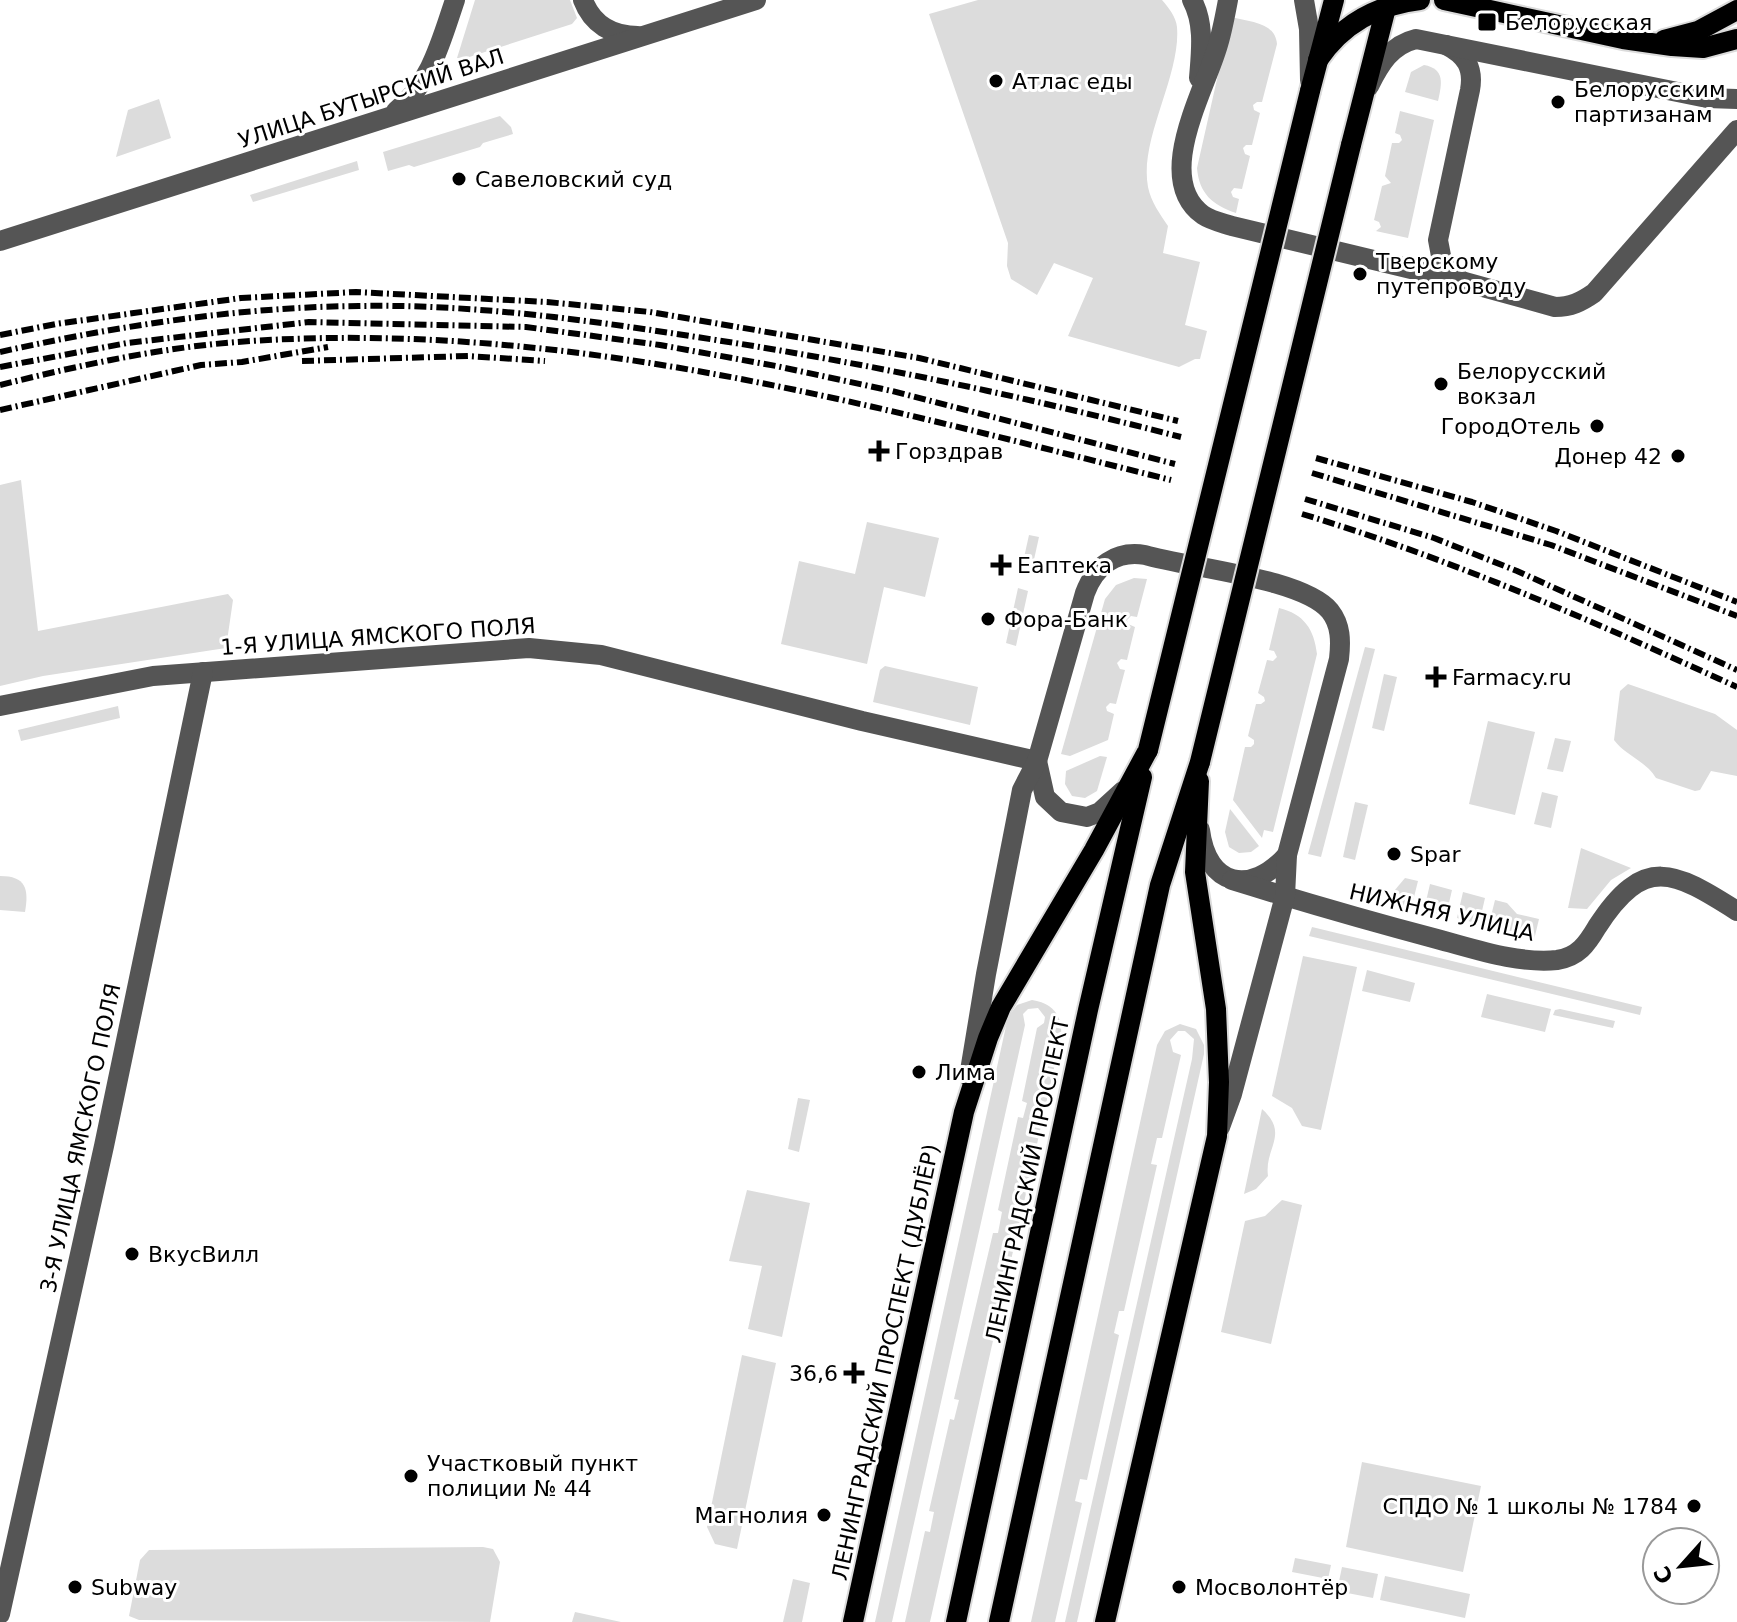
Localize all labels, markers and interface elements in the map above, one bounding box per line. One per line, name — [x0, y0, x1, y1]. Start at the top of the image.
place label: Белорусская — [1505, 10, 1652, 35]
marker: Белорусская — [1476, 11, 1498, 33]
street label: УЛИЦА БУТЫРСКИЙ ВАЛ — [235, 44, 507, 153]
place label: Атлас еды — [1012, 69, 1133, 94]
marker: Атлас еды — [987, 72, 1005, 90]
place label: Белорусским партизанам — [1574, 77, 1726, 127]
marker: Белорусским партизанам — [1549, 93, 1567, 111]
place label: Савеловский cуд — [475, 167, 672, 192]
marker: Савеловский cуд — [450, 170, 468, 188]
place label: Тверскому путепроводу — [1375, 249, 1526, 299]
marker: Тверскому путепроводу — [1351, 265, 1369, 283]
place label: Белорусский вокзал — [1457, 359, 1606, 409]
marker: Белорусский вокзал — [1432, 375, 1450, 393]
place label: ГородОтель — [1441, 414, 1581, 439]
marker: ГородОтель — [1588, 417, 1606, 435]
place label: Горздрав — [895, 439, 1003, 464]
marker: Горздрав — [870, 442, 888, 460]
place label: Донер 42 — [1554, 444, 1662, 469]
marker: Донер 42 — [1669, 447, 1687, 465]
place label: Еаптека — [1017, 553, 1112, 578]
marker: Еаптека — [992, 556, 1010, 574]
place label: Фора-Банк — [1004, 607, 1128, 632]
marker: Фора-Банк — [979, 610, 997, 628]
street label: 1-Я УЛИЦА ЯМСКОГО ПОЛЯ — [220, 613, 536, 660]
place label: Farmacy.ru — [1452, 665, 1572, 690]
marker: Farmacy.ru — [1427, 668, 1445, 686]
place label: Spar — [1410, 842, 1461, 867]
marker: Spar — [1385, 845, 1403, 863]
street label: НИЖНЯЯ УЛИЦА — [1347, 879, 1537, 946]
street label: 3-Я УЛИЦА ЯМСКОГО ПОЛЯ — [35, 981, 126, 1295]
street label: ЛЕНИНГРАДСКИЙ ПРОСПЕКТ — [981, 1015, 1074, 1345]
place label: Лима — [935, 1060, 996, 1085]
marker: Лима — [910, 1063, 928, 1081]
street label: ЛЕНИНГРАДСКИЙ ПРОСПЕКТ (ДУБЛЁР) — [827, 1142, 944, 1583]
place label: ВкусВилл — [148, 1242, 259, 1267]
marker: ВкусВилл — [123, 1245, 141, 1263]
place label: 36,6 — [789, 1361, 838, 1386]
marker: 36,6 — [845, 1364, 863, 1382]
place label: Участковый пункт полиции № 44 — [427, 1451, 638, 1501]
marker: Участковый пункт полиции № 44 — [402, 1467, 420, 1485]
place label: СПДО № 1 школы № 1784 — [1383, 1494, 1678, 1519]
marker: СПДО № 1 школы № 1784 — [1685, 1497, 1703, 1515]
place label: Магнолия — [695, 1503, 808, 1528]
marker: Магнолия — [815, 1506, 833, 1524]
north arrow — [1641, 1526, 1721, 1606]
text: С — [1649, 1562, 1678, 1588]
place label: Subway — [91, 1575, 177, 1600]
place label: Мосволонтёр — [1195, 1575, 1348, 1600]
marker: Subway — [66, 1578, 84, 1596]
marker: Мосволонтёр — [1170, 1578, 1188, 1596]

